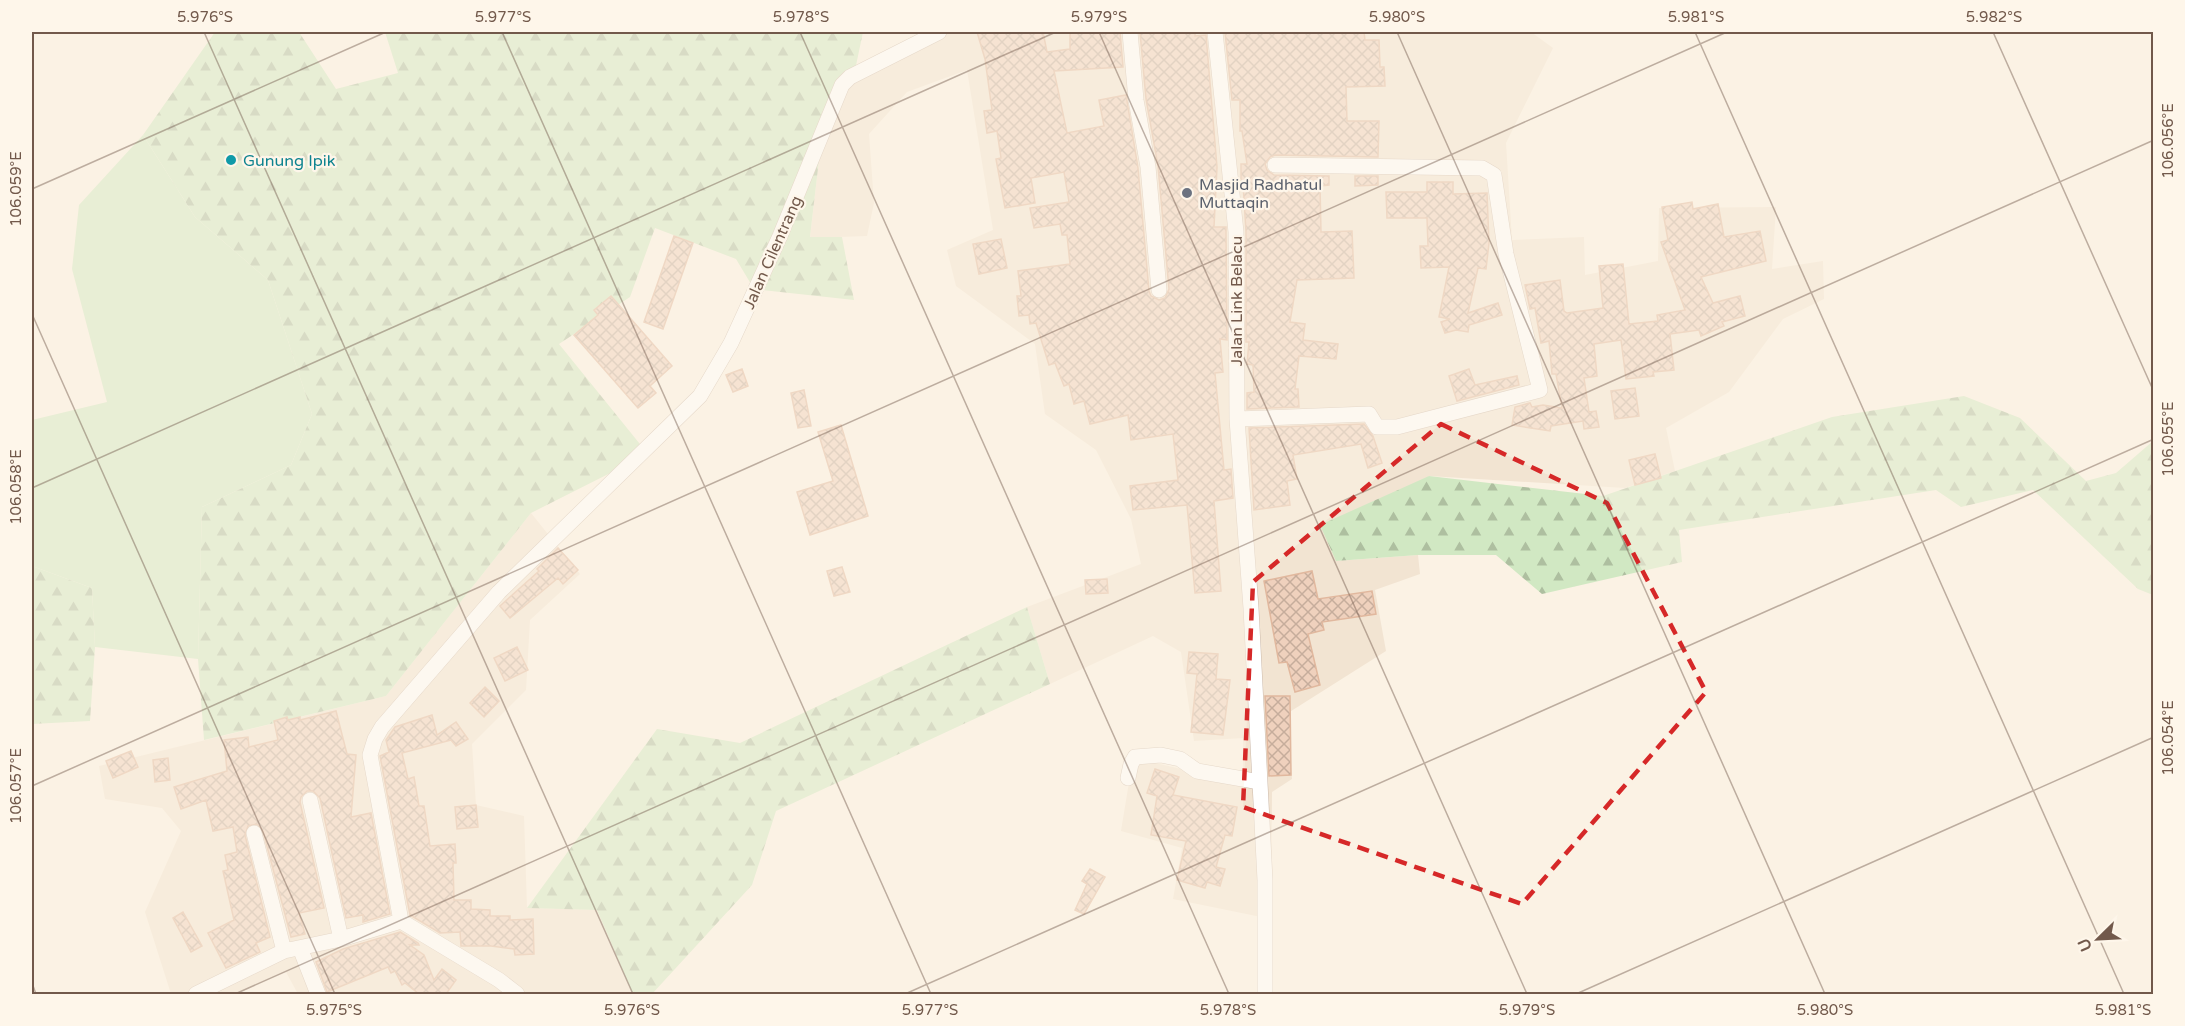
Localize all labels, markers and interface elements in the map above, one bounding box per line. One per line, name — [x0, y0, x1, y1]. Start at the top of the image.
text: 5.976°S — [177, 8, 233, 26]
text: 5.977°S — [475, 8, 531, 26]
text: 5.978°S — [773, 8, 829, 26]
text: 5.979°S — [1071, 8, 1127, 26]
text: 5.980°S — [1369, 8, 1425, 26]
text: 5.981°S — [1668, 8, 1724, 26]
text: 5.982°S — [1966, 8, 2022, 26]
text: 106.056°E — [2159, 103, 2177, 179]
text: 106.059°E — [7, 151, 25, 227]
place label: Gunung Ipik — [243, 151, 336, 171]
marker: Gunung Ipik — [224, 153, 238, 167]
place label: Masjid Radhatul Muttaqin — [1199, 175, 1322, 213]
marker: Masjid Radhatul Muttaqin — [1180, 186, 1194, 200]
street label: Jalan Cilentrang — [739, 193, 807, 312]
street label: Jalan Link Belacu — [1227, 236, 1247, 366]
text: 106.055°E — [2159, 401, 2177, 477]
text: 106.058°E — [7, 449, 25, 525]
text: 106.054°E — [2159, 700, 2177, 776]
text: 106.057°E — [7, 748, 25, 824]
north arrow — [2068, 909, 2128, 969]
text: U — [2074, 935, 2097, 954]
text: 5.975°S — [306, 1001, 362, 1019]
text: 5.976°S — [604, 1001, 660, 1019]
text: 5.977°S — [902, 1001, 958, 1019]
text: 5.978°S — [1200, 1001, 1256, 1019]
text: 5.979°S — [1499, 1001, 1555, 1019]
text: 5.980°S — [1797, 1001, 1853, 1019]
text: 5.981°S — [2095, 1001, 2151, 1019]

